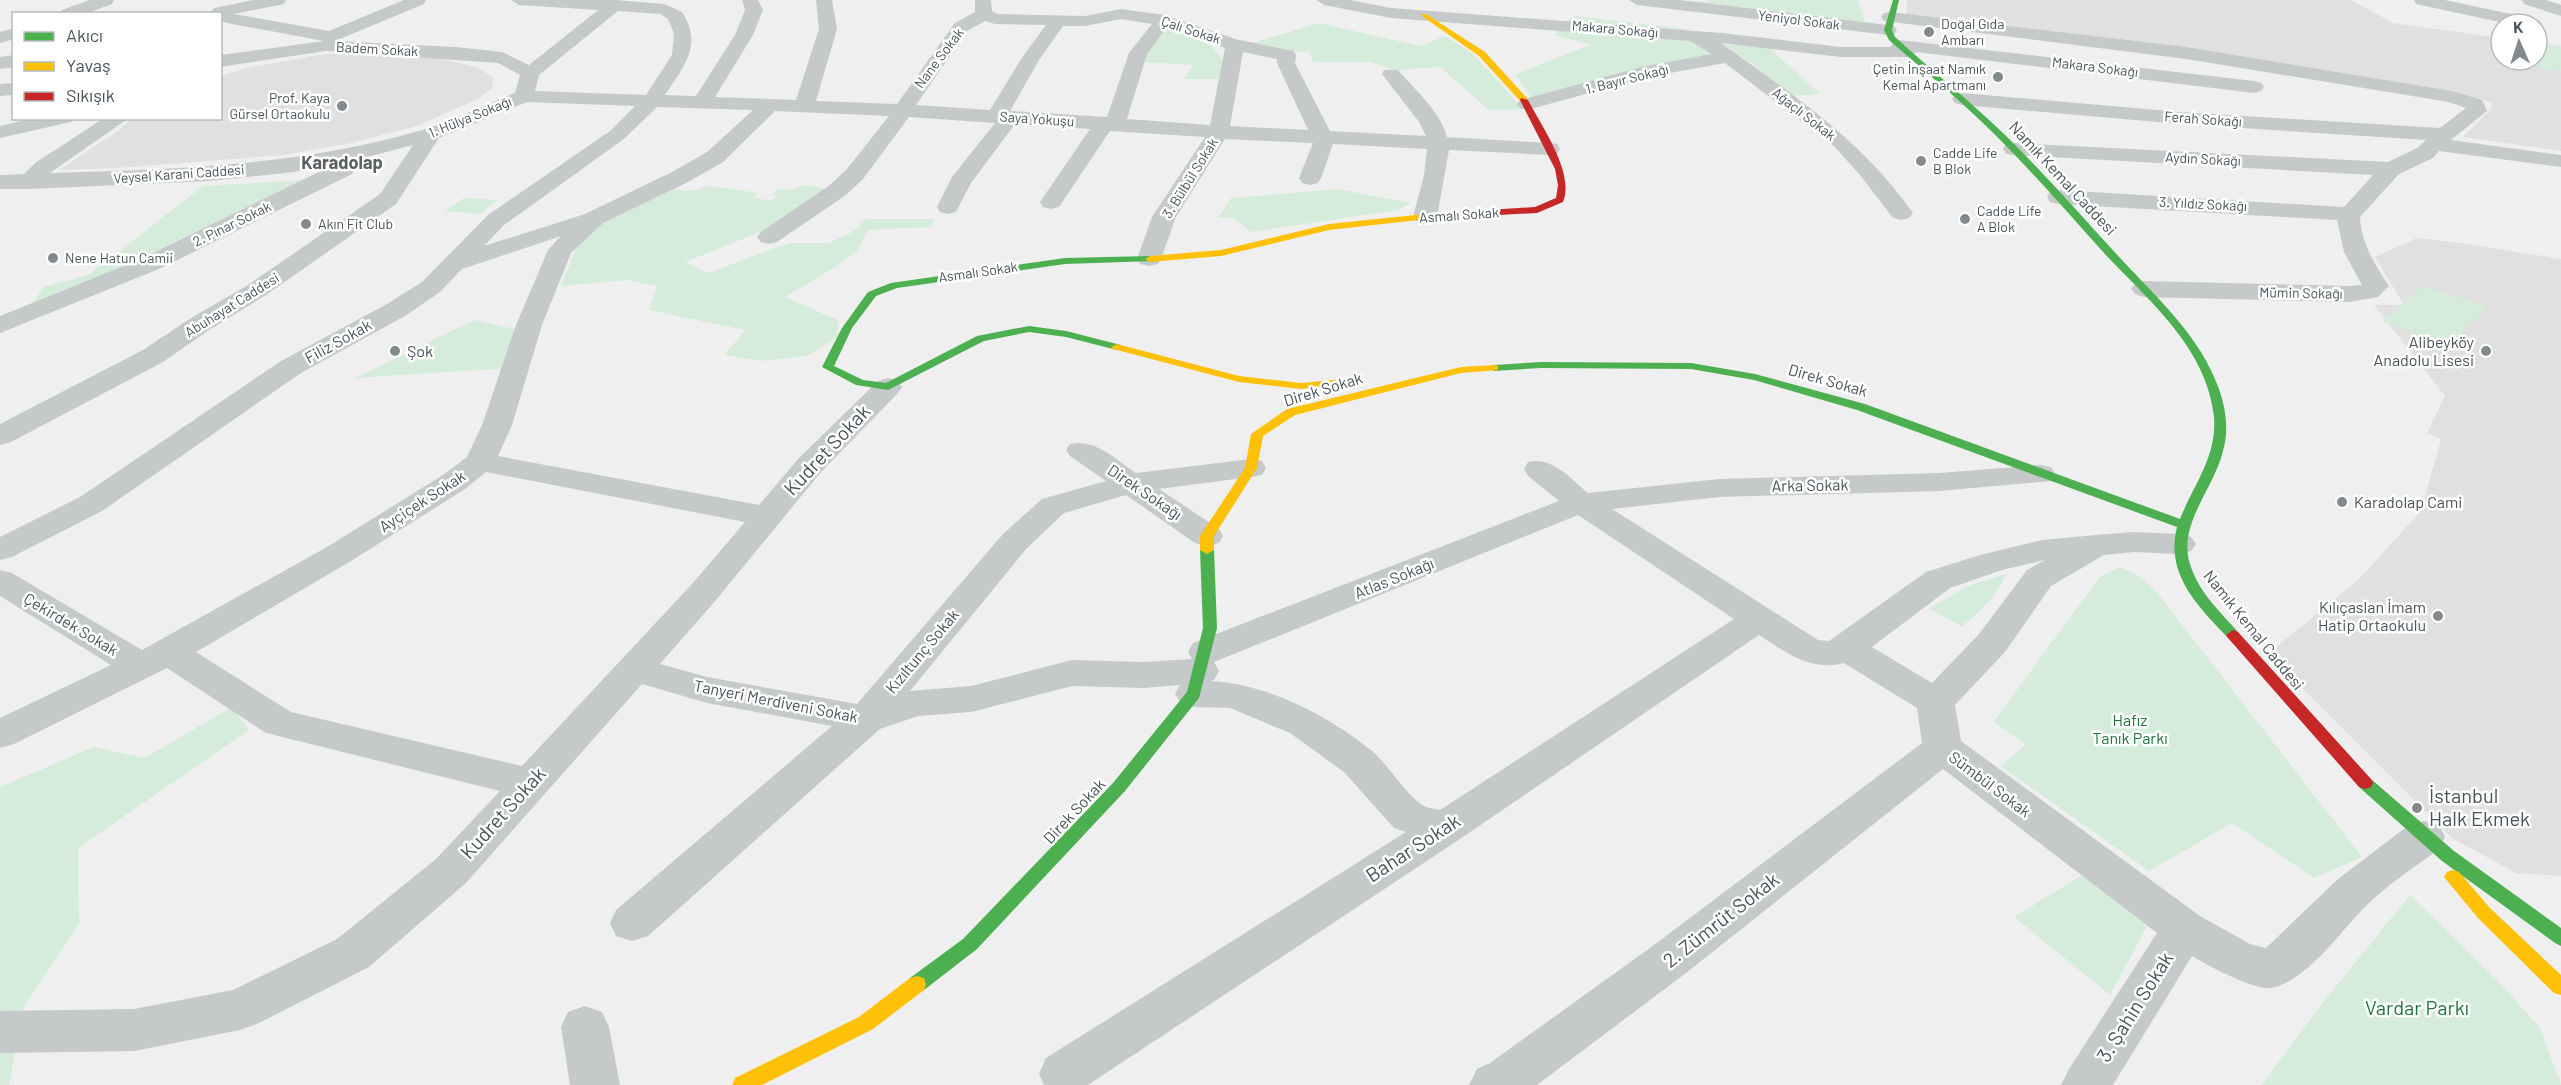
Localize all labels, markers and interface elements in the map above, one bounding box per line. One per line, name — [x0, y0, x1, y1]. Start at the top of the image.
street label: Yeniyol Sokak — [1757, 6, 1841, 33]
legend — [12, 12, 222, 120]
street label: Çalı Sokak — [1159, 12, 1223, 47]
north arrow — [2489, 12, 2549, 72]
place label: Doğal Gıda Ambarı — [1941, 15, 2004, 48]
street label: Makara Sokağı — [1571, 16, 1659, 41]
text: K — [2513, 17, 2524, 36]
text: Akıcı — [66, 24, 103, 46]
street label: Nane Sokak — [910, 24, 967, 91]
marker: Doğal Gıda Ambarı — [1922, 25, 1936, 39]
street label: Badem Sokak — [336, 38, 419, 59]
street label: Makara Sokağı — [2051, 53, 2139, 80]
text: Yavaş — [66, 54, 111, 76]
street label: 1. Bayır Sokağı — [1584, 60, 1670, 97]
place label: Çetin İnşaat Namık Kemal Apartmanı — [1873, 60, 1986, 93]
marker: Çetin İnşaat Namık Kemal Apartmanı — [1991, 70, 2005, 84]
text: Sıkışık — [66, 84, 115, 106]
street label: Ağaçlı Sokak — [1769, 84, 1839, 144]
place label: Prof. Kaya Gürsel Ortaokulu — [229, 89, 330, 122]
street label: 1. Hülya Sokağı — [426, 92, 514, 141]
marker: Prof. Kaya Gürsel Ortaokulu — [335, 99, 349, 113]
street label: Saya Yokuşu — [999, 107, 1075, 130]
street label: Ferah Sokağı — [2164, 107, 2242, 130]
street label: Namık Kemal Caddesi — [2006, 117, 2121, 238]
street label: 3. Bülbül Sokak — [1158, 134, 1221, 221]
place label: Cadde Life B Blok — [1933, 144, 1997, 177]
street label: Aydın Sokağı — [2165, 148, 2241, 169]
district label: Karadolap — [301, 151, 383, 173]
marker: Cadde Life B Blok — [1914, 154, 1928, 168]
street label: Veysel Karani Caddesi — [113, 160, 245, 187]
street label: 3. Yıldız Sokağı — [2159, 193, 2247, 214]
street label: 2. Pınar Sokak — [190, 197, 274, 250]
place label: Cadde Life A Blok — [1977, 202, 2041, 235]
street label: Asmalı Sokak — [1419, 203, 1499, 226]
marker: Cadde Life A Blok — [1958, 212, 1972, 226]
place label: Akın Fit Club — [318, 215, 393, 232]
marker: Akın Fit Club — [299, 217, 313, 231]
place label: Nene Hatun Camii — [65, 249, 173, 266]
marker: Nene Hatun Camii — [46, 251, 60, 265]
street label: Asmalı Sokak — [937, 258, 1019, 285]
street label: Abuhayat Caddesi — [181, 269, 282, 340]
street label: Mümin Sokağı — [2259, 283, 2343, 302]
street label: Filiz Sokak — [301, 314, 374, 367]
place label: Alibeyköy Anadolu Lisesi — [2374, 332, 2475, 369]
place label: Şok — [407, 341, 433, 360]
marker: Şok — [388, 344, 402, 358]
marker: Alibeyköy Anadolu Lisesi — [2479, 344, 2493, 358]
street label: Direk Sokak — [1786, 359, 1870, 400]
street label: Direk Sokak — [1281, 368, 1365, 410]
street label: Kudret Sokak — [778, 399, 874, 500]
street label: Direk Sokağı — [1105, 460, 1186, 523]
street label: Ayçiçek Sokak — [375, 466, 468, 535]
street label: Arka Sokak — [1771, 474, 1849, 495]
place label: Karadolap Cami — [2354, 492, 2462, 511]
marker: Karadolap Cami — [2335, 495, 2349, 509]
street label: Atlas Sokağı — [1351, 553, 1436, 602]
street label: Namık Kemal Caddesi — [2200, 566, 2309, 693]
street label: Çekirdek Sokak — [21, 588, 122, 659]
place label: Kılıçaslan İmam Hatip Ortaokulu — [2318, 597, 2426, 634]
street label: Kızıltunç Sokak — [881, 605, 962, 697]
marker: Kılıçaslan İmam Hatip Ortaokulu — [2431, 609, 2445, 623]
street label: Tanyeri Merdiveni Sokak — [692, 675, 860, 726]
park label: Hafız Tanık Parkı — [2092, 710, 2168, 747]
street label: Sümbül Sokak — [1946, 747, 2035, 821]
street label: Kudret Sokak — [455, 761, 550, 863]
street label: Direk Sokak — [1039, 774, 1108, 847]
place label: İstanbul Halk Ekmek — [2429, 783, 2530, 830]
marker: İstanbul Halk Ekmek — [2410, 801, 2424, 815]
street label: Bahar Sokak — [1361, 808, 1464, 887]
street label: 2. Zümrüt Sokak — [1658, 866, 1783, 972]
street label: 3. Şahin Sokak — [2091, 947, 2177, 1066]
park label: Vardar Parkı — [2365, 995, 2469, 1019]

